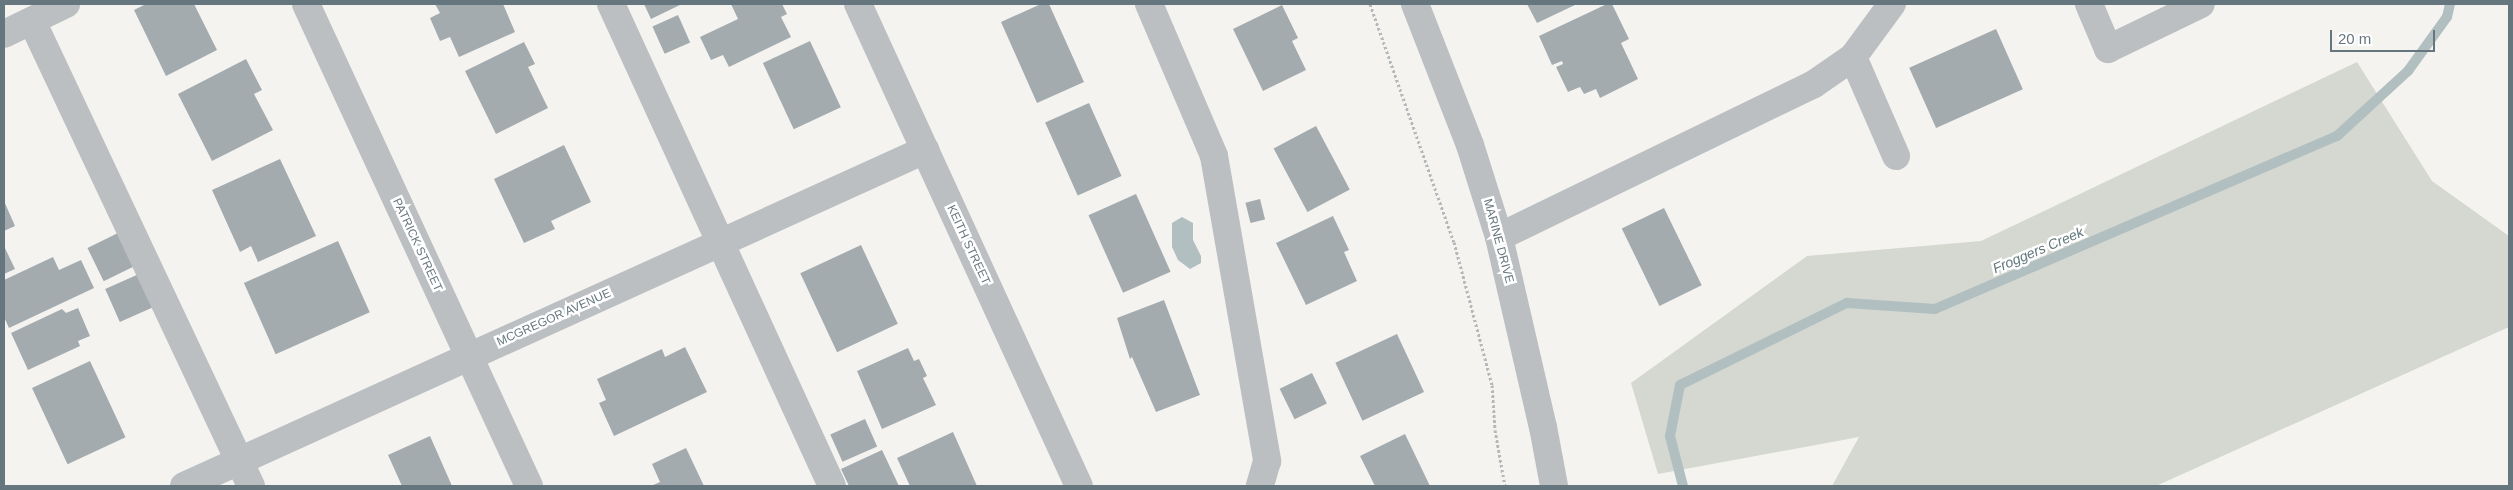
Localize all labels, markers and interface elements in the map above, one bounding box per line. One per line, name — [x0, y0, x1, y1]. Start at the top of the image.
scale bar — [2333, 20, 2438, 52]
text: 20 m — [2338, 30, 2371, 47]
street label: PATRICK STREET — [389, 196, 445, 294]
street label: MARINE DRIVE — [1480, 197, 1516, 285]
street label: KEITH STREET — [943, 203, 993, 287]
water label: Froggers Creek — [1990, 223, 2086, 277]
street label: MCGREGOR AVENUE — [495, 286, 613, 350]

